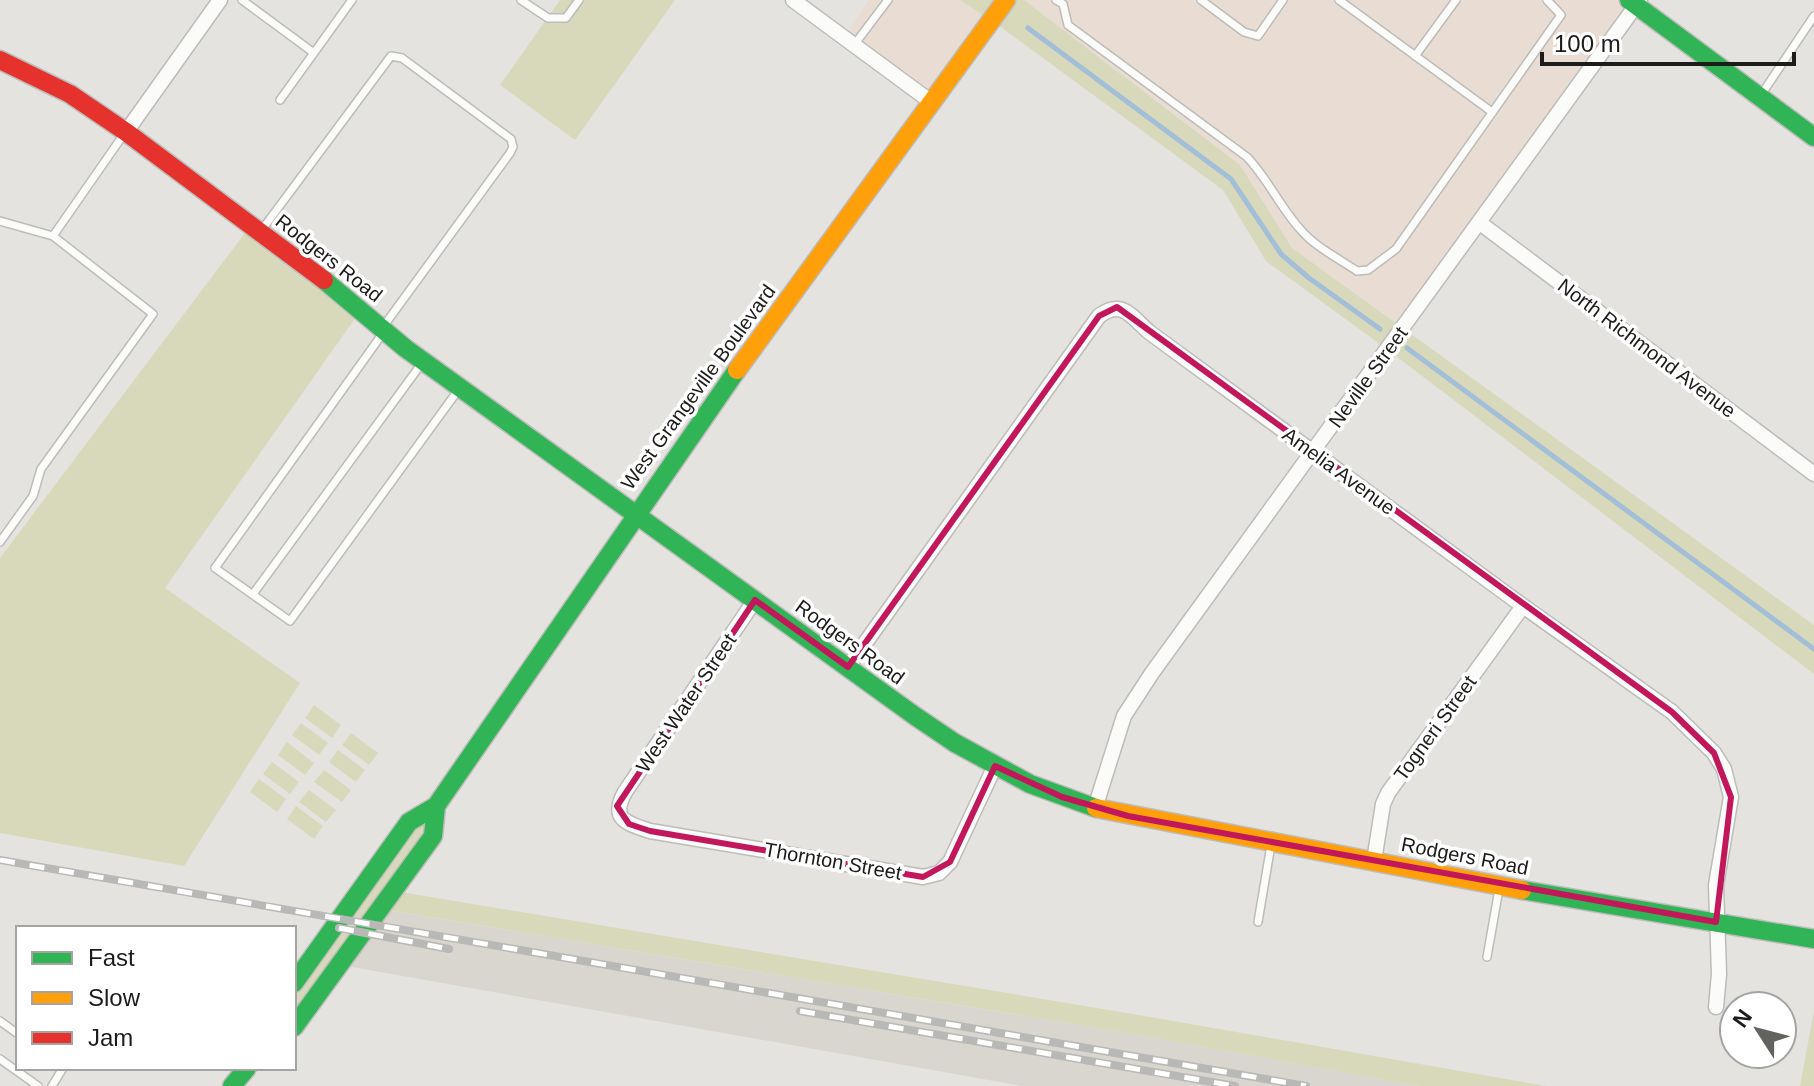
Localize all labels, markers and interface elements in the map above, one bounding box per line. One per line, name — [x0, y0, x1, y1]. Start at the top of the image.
scale bar — [1542, 16, 1794, 66]
text: 100 m — [1554, 30, 1621, 57]
street label: Rodgers Road — [271, 210, 387, 306]
street label: North Richmond Avenue — [1554, 274, 1740, 422]
street label: West Grangeville Boulevard — [616, 280, 780, 494]
street label: Neville Street — [1324, 322, 1412, 432]
street label: Amelia Avenue — [1279, 423, 1399, 519]
street label: Rodgers Road — [791, 595, 909, 689]
street label: West Water Street — [632, 629, 741, 776]
street label: Togneri Street — [1390, 671, 1481, 785]
street label: Rodgers Road — [1400, 833, 1530, 879]
street label: Thornton Street — [763, 838, 904, 884]
legend — [16, 926, 296, 1070]
text: Fast — [88, 944, 135, 971]
text: Slow — [88, 984, 141, 1011]
north arrow — [1718, 990, 1798, 1070]
text: N — [1727, 1005, 1757, 1032]
text: Jam — [88, 1024, 133, 1051]

